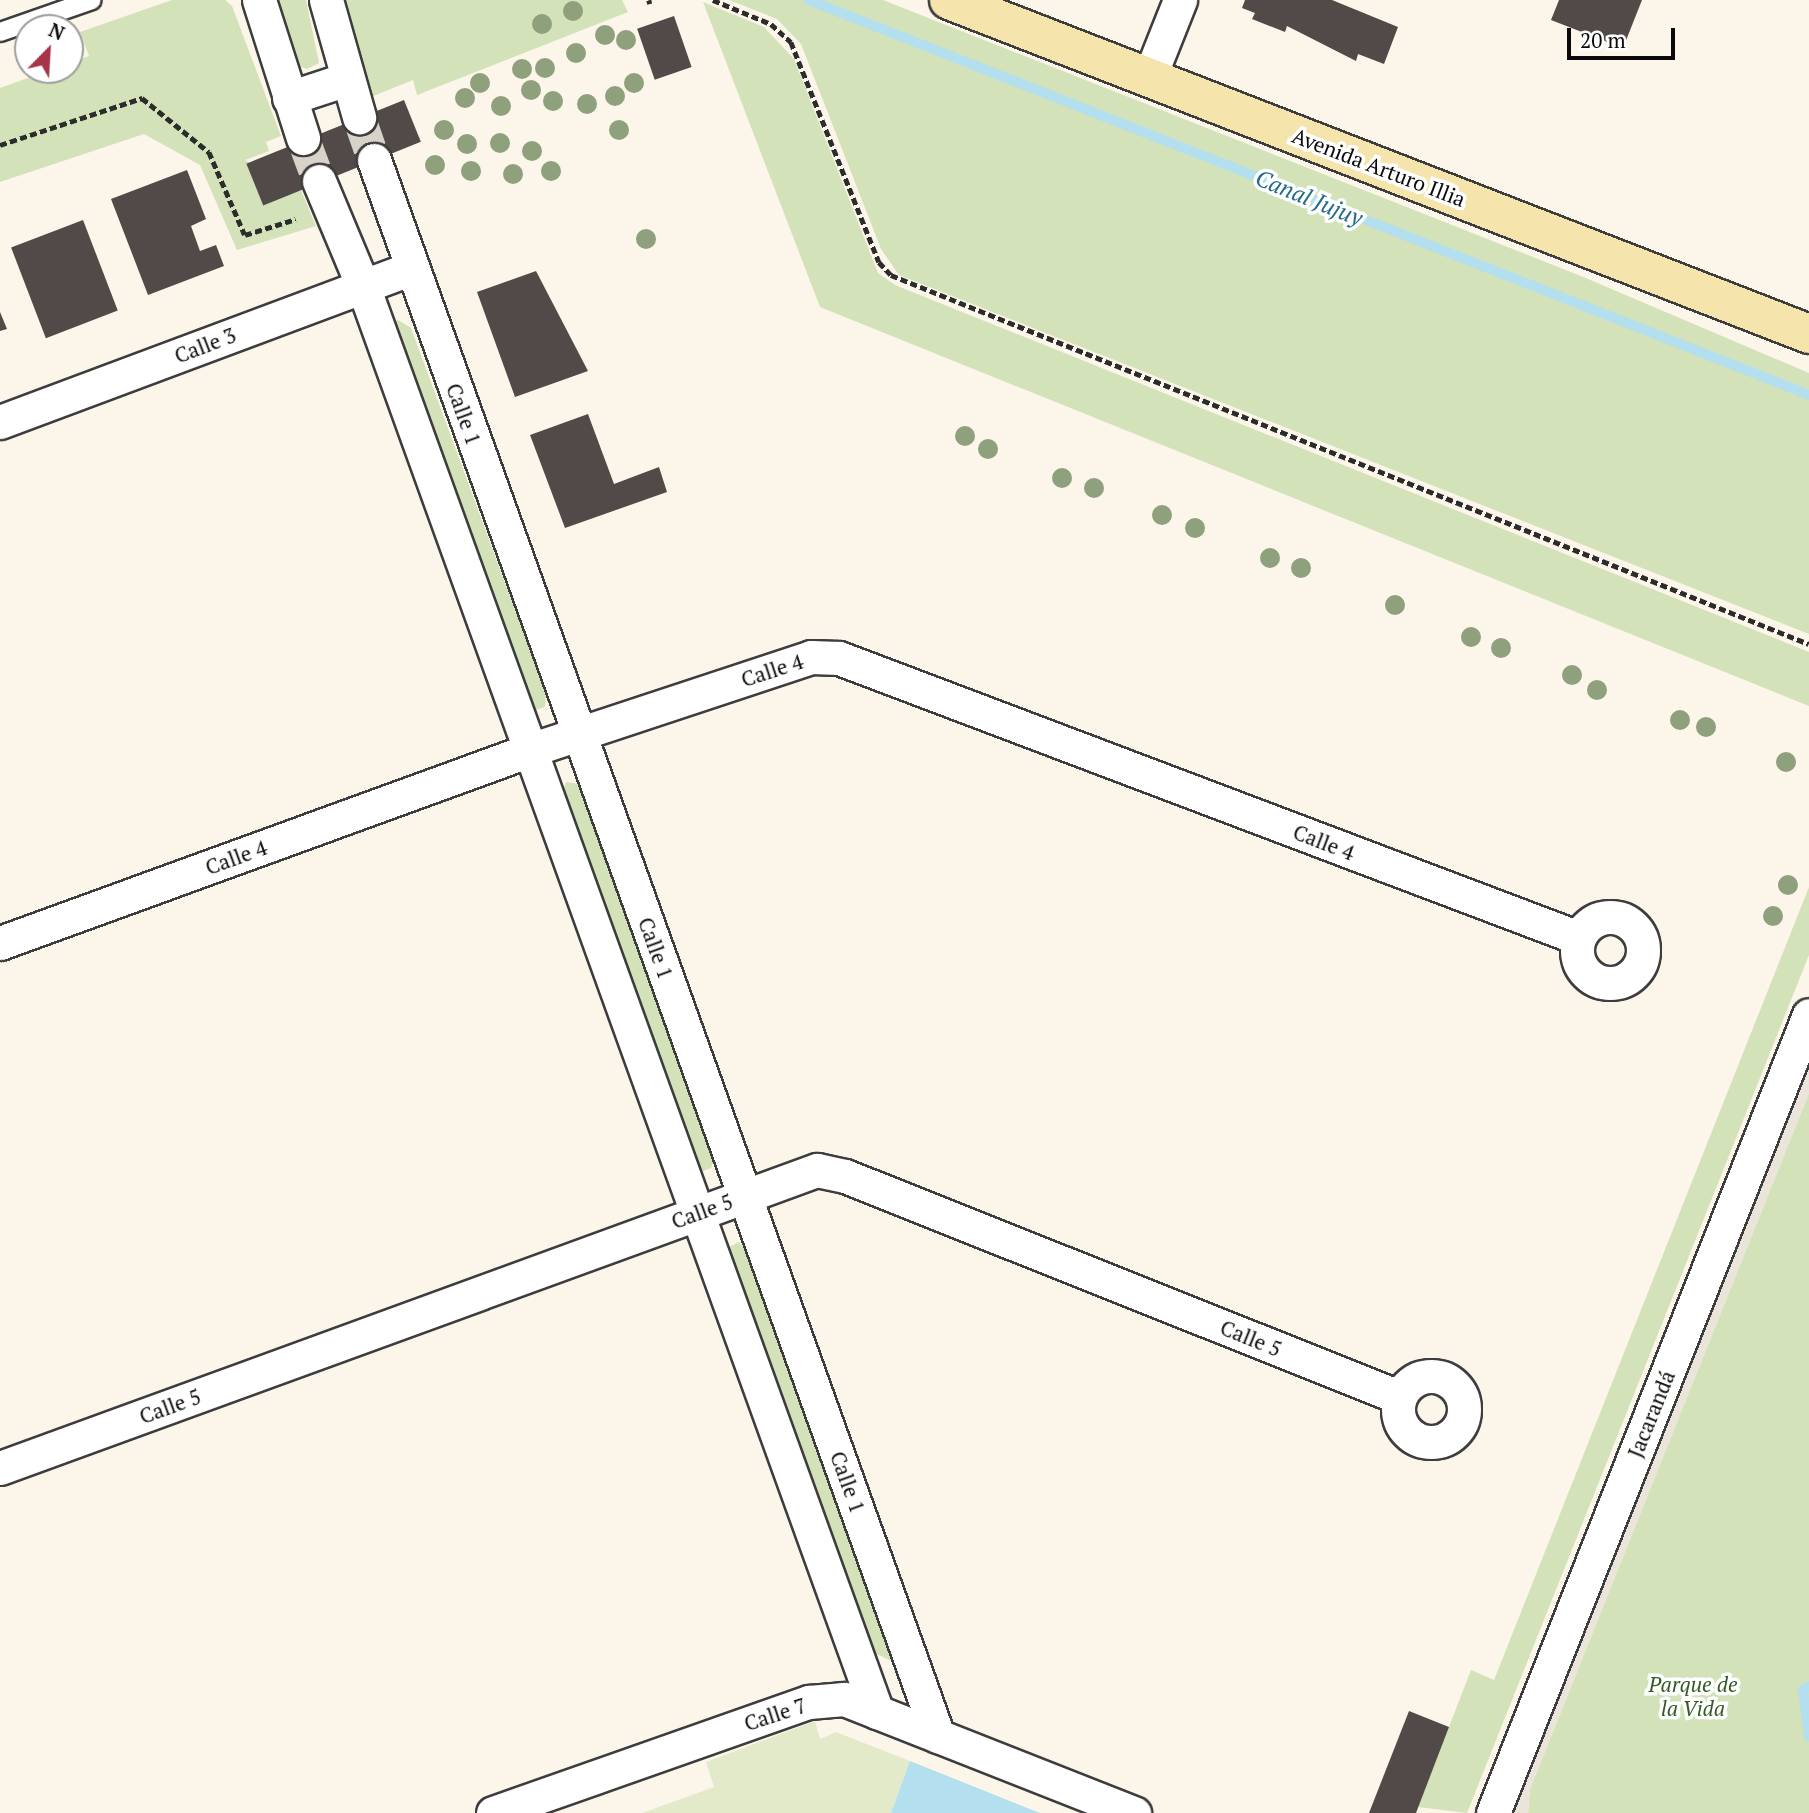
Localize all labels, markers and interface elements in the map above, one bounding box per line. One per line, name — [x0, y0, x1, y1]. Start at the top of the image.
north arrow — [14, 14, 84, 84]
scale bar — [1571, 14, 1680, 58]
text: N — [45, 17, 69, 46]
text: 20 m — [1580, 26, 1626, 54]
street label: Avenida Arturo Illia — [1289, 122, 1469, 212]
water label: Canal Jujuy — [1252, 164, 1366, 232]
street label: Calle 3 — [171, 322, 239, 368]
street label: Calle 1 — [441, 380, 487, 448]
street label: Calle 4 — [738, 648, 806, 692]
street label: Calle 4 — [1290, 819, 1358, 865]
street label: Calle 4 — [202, 834, 270, 880]
street label: Calle 1 — [633, 914, 679, 982]
street label: Calle 5 — [668, 1188, 736, 1234]
street label: Calle 5 — [1217, 1314, 1285, 1362]
street label: Jacarandá — [1622, 1367, 1680, 1461]
street label: Calle 5 — [136, 1383, 204, 1429]
street label: Calle 1 — [825, 1448, 871, 1516]
park label: Parque de la Vida — [1649, 1671, 1737, 1721]
street label: Calle 7 — [741, 1692, 809, 1736]

